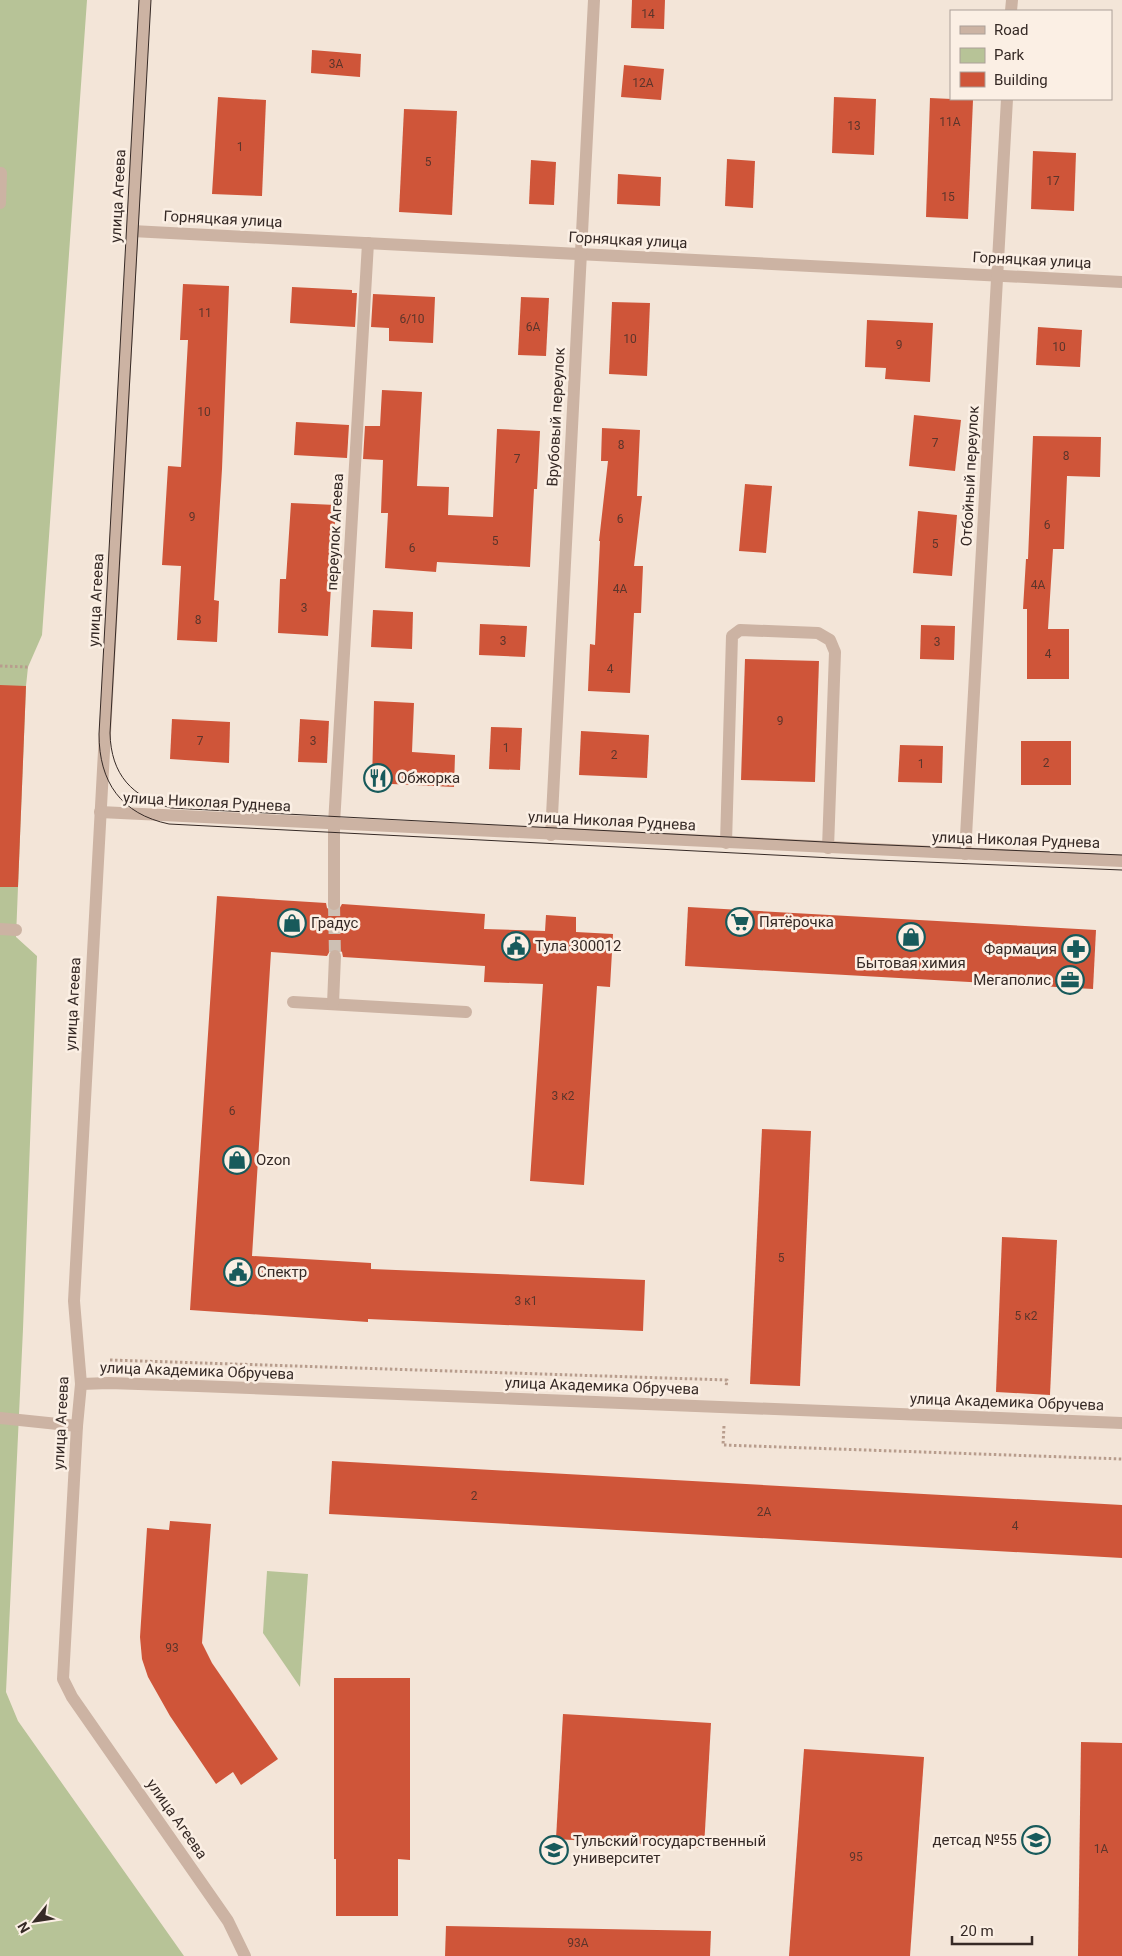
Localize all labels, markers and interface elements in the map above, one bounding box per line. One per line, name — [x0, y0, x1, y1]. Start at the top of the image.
house number: 14 — [641, 7, 655, 21]
legend — [950, 10, 1112, 100]
text: Road — [994, 21, 1028, 39]
text: Park — [994, 46, 1025, 64]
house number: 3А — [329, 57, 343, 71]
text: Building — [994, 71, 1048, 89]
house number: 12А — [632, 76, 654, 90]
house number: 11А — [939, 115, 961, 129]
house number: 13 — [847, 119, 861, 133]
house number: 1 — [237, 140, 243, 154]
street label: улица Агеева — [107, 149, 129, 243]
house number: 5 — [425, 155, 432, 169]
house number: 17 — [1046, 174, 1060, 188]
house number: 15 — [941, 190, 955, 204]
street label: Горняцкая улица — [163, 207, 283, 231]
street label: Горняцкая улица — [568, 228, 688, 252]
street label: Горняцкая улица — [972, 248, 1092, 272]
house number: 11 — [198, 306, 212, 320]
house number: 6/10 — [399, 312, 425, 326]
house number: 6А — [526, 320, 540, 334]
house number: 10 — [623, 332, 637, 346]
house number: 9 — [896, 338, 902, 352]
house number: 10 — [1052, 340, 1066, 354]
street label: Врубовый переулок — [543, 347, 569, 487]
house number: 10 — [197, 405, 211, 419]
street label: Отбойный переулок — [957, 405, 983, 547]
house number: 7 — [932, 436, 939, 450]
house number: 8 — [618, 438, 625, 452]
house number: 8 — [1063, 449, 1070, 463]
house number: 7 — [514, 452, 521, 466]
street label: переулок Агеева — [323, 473, 347, 591]
house number: 9 — [189, 510, 195, 524]
house number: 6 — [617, 512, 624, 526]
house number: 6 — [1044, 518, 1051, 532]
house number: 5 — [492, 534, 499, 548]
house number: 5 — [932, 537, 939, 551]
house number: 6 — [409, 541, 416, 555]
street label: улица Агеева — [85, 553, 107, 647]
house number: 4А — [1031, 578, 1045, 592]
house number: 4А — [613, 582, 627, 596]
house number: 3 — [301, 601, 307, 615]
house number: 8 — [195, 613, 202, 627]
house number: 3 — [500, 634, 506, 648]
house number: 3 — [934, 635, 940, 649]
house number: 4 — [1045, 647, 1052, 661]
house number: 4 — [607, 662, 614, 676]
house number: 9 — [777, 714, 783, 728]
house number: 7 — [197, 734, 204, 748]
house number: 3 — [310, 734, 316, 748]
house number: 1 — [503, 741, 509, 755]
house number: 2 — [611, 748, 618, 762]
house number: 2 — [1043, 756, 1050, 770]
house number: 1 — [918, 757, 924, 771]
restaurant icon: Обжорка — [363, 763, 393, 793]
place label: Обжорка — [397, 769, 460, 787]
street label: улица Николая Руднева — [123, 789, 291, 815]
street label: улица Николая Руднева — [528, 808, 696, 834]
street label: улица Николая Руднева — [932, 828, 1100, 852]
supermarket icon: Пятёрочка — [725, 907, 755, 937]
shop icon: Градус — [277, 908, 307, 938]
place label: Пятёрочка — [759, 913, 834, 931]
place label: Градус — [311, 914, 358, 932]
shop icon: Бытовая химия — [896, 922, 926, 952]
public building icon: Тула 300012 — [501, 931, 531, 961]
pharmacy icon: Фармация — [1061, 934, 1091, 964]
place label: Тула 300012 — [535, 937, 621, 955]
place label: Фармация — [984, 940, 1057, 958]
place label: Бытовая химия — [856, 954, 966, 972]
street label: улица Агеева — [62, 957, 84, 1051]
office icon: Мегаполис — [1055, 965, 1085, 995]
place label: Мегаполис — [973, 971, 1051, 989]
house number: 3 к2 — [552, 1089, 575, 1103]
house number: 6 — [229, 1104, 236, 1118]
shop icon: Ozon — [222, 1145, 252, 1175]
place label: Ozon — [256, 1151, 290, 1169]
house number: 5 — [778, 1251, 785, 1265]
public building icon: Спектр — [223, 1257, 253, 1287]
place label: Спектр — [257, 1263, 307, 1281]
house number: 3 к1 — [515, 1294, 537, 1308]
house number: 5 к2 — [1015, 1309, 1038, 1323]
street label: улица Академика Обручева — [99, 1359, 295, 1383]
street label: улица Академика Обручева — [504, 1374, 700, 1398]
street label: улица Агеева — [50, 1376, 72, 1470]
street label: улица Академика Обручева — [909, 1390, 1105, 1414]
house number: 2 — [471, 1489, 478, 1503]
house number: 2А — [757, 1505, 771, 1519]
house number: 4 — [1012, 1519, 1019, 1533]
house number: 93 — [165, 1641, 179, 1655]
street label: улица Агеева — [143, 1776, 211, 1862]
school or university icon: детсад №55 — [1021, 1825, 1051, 1855]
place label: детсад №55 — [932, 1831, 1017, 1849]
place label: Тульский государственный университет — [573, 1832, 766, 1867]
school or university icon: Тульский государственный университет — [539, 1835, 569, 1865]
house number: 1А — [1094, 1842, 1108, 1856]
house number: 95 — [849, 1850, 863, 1864]
north arrow — [10, 1896, 60, 1946]
scale bar — [952, 1914, 1032, 1946]
text: N — [14, 1919, 33, 1936]
text: 20 m — [960, 1922, 994, 1940]
house number: 93А — [567, 1936, 589, 1950]

